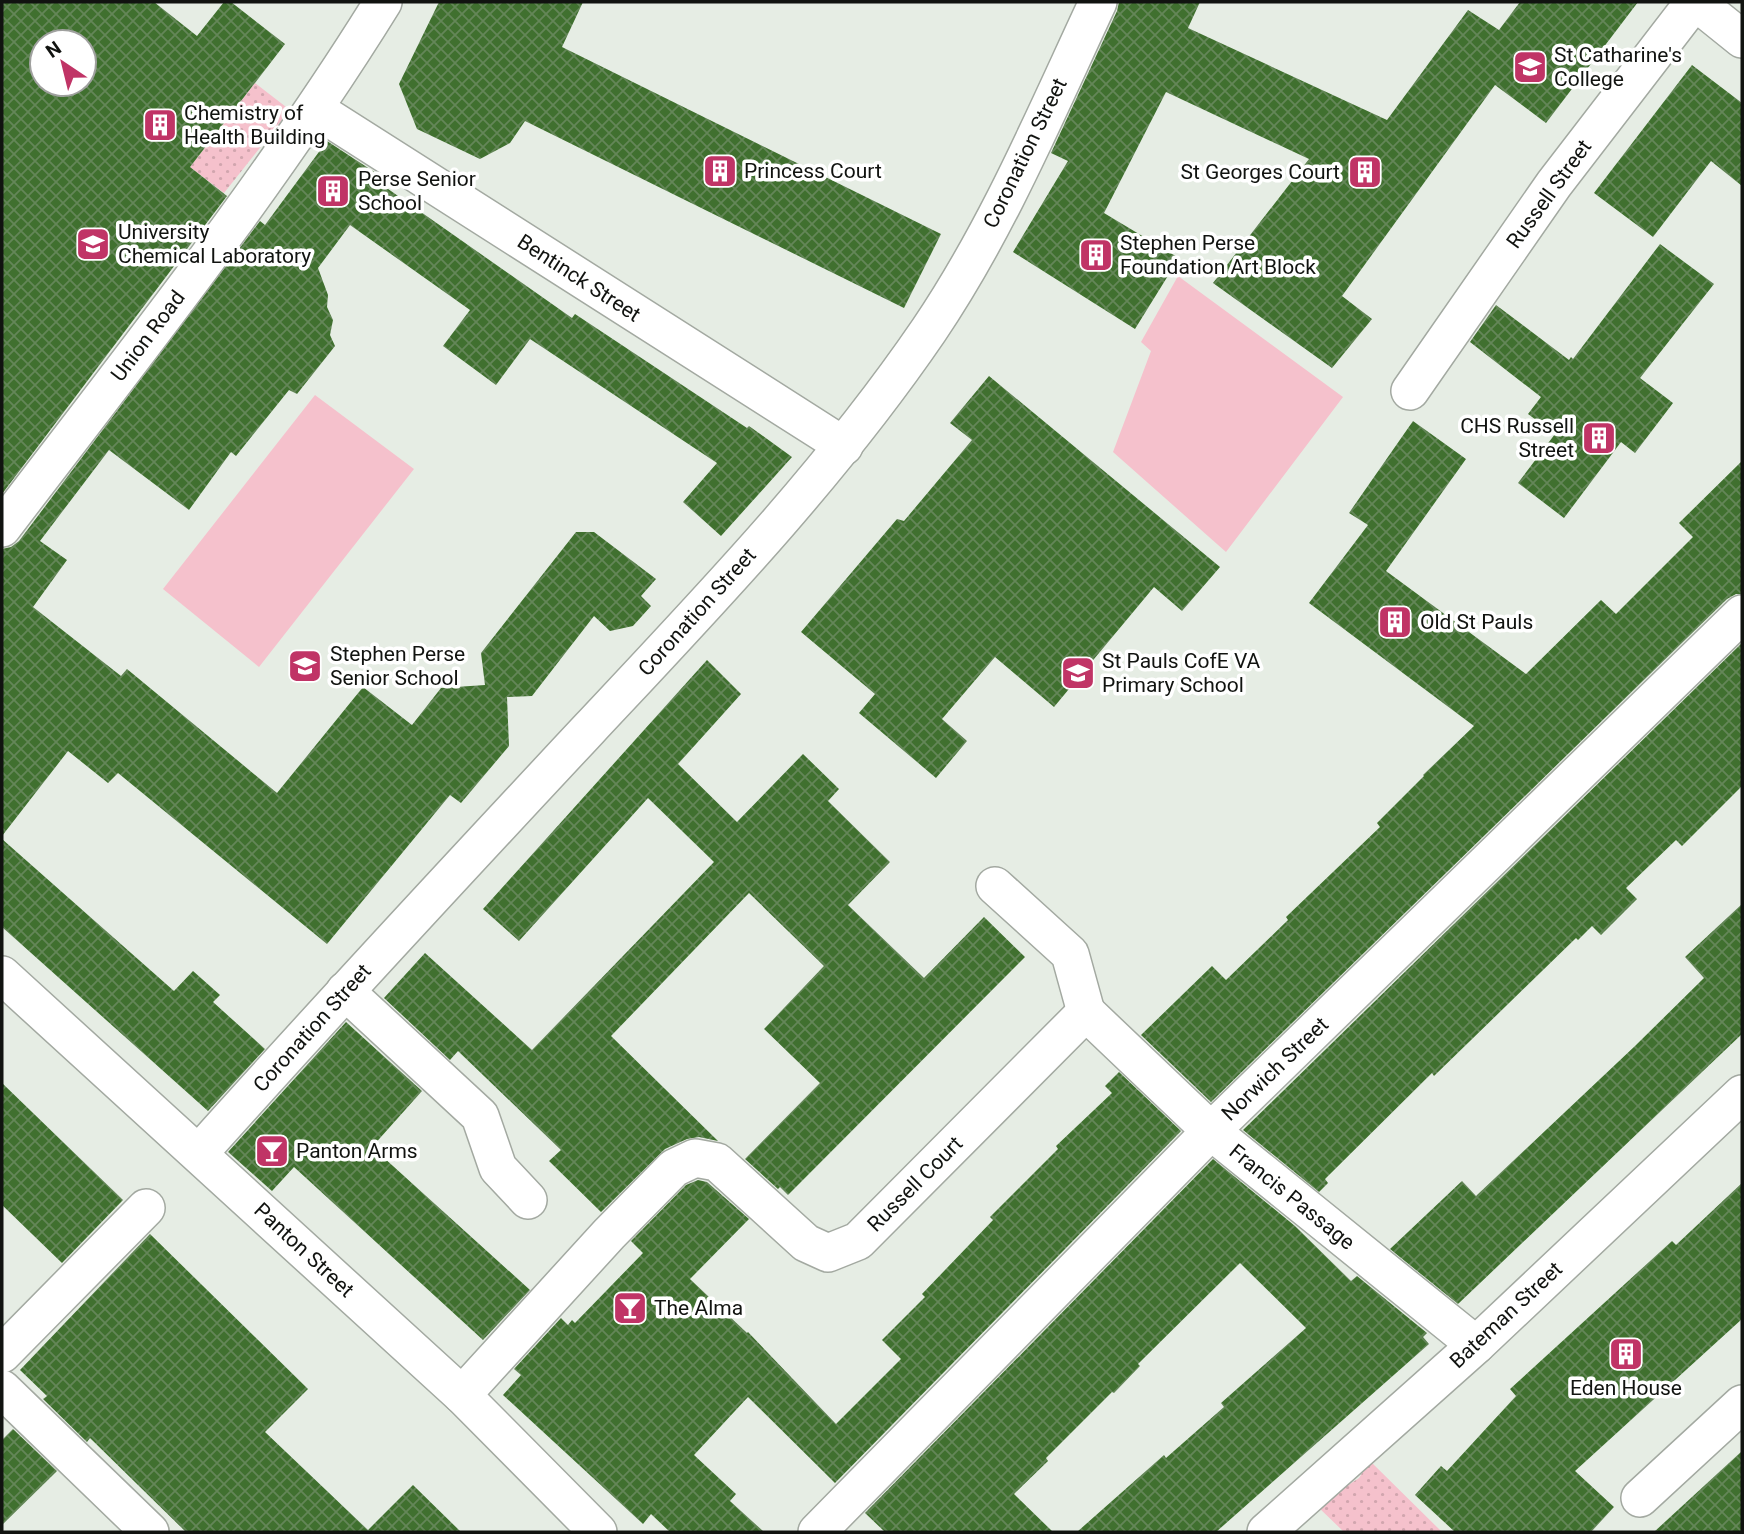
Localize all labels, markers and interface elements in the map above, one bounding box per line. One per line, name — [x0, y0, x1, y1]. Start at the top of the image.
north arrow — [28, 28, 98, 98]
text: N — [41, 36, 66, 63]
place label: St Catharine's College — [1554, 43, 1682, 91]
school or university icon: St Catharine's College — [1511, 48, 1549, 86]
street label: Coronation Street — [978, 74, 1072, 232]
place label: Chemistry of Health Building — [184, 101, 326, 149]
building icon: Chemistry of Health Building — [141, 106, 179, 144]
street label: Russell Street — [1502, 135, 1596, 253]
building icon: Princess Court — [701, 152, 739, 190]
building icon: St Georges Court — [1346, 153, 1384, 191]
place label: Princess Court — [744, 159, 882, 183]
place label: St Georges Court — [1180, 160, 1340, 184]
place label: Perse Senior School — [358, 167, 476, 215]
building icon: Perse Senior School — [314, 172, 352, 210]
place label: University Chemical Laboratory — [118, 220, 311, 268]
school or university icon: University Chemical Laboratory — [74, 225, 112, 263]
street label: Bentinck Street — [513, 229, 645, 327]
place label: Stephen Perse Foundation Art Block — [1120, 231, 1316, 279]
building icon: Stephen Perse Foundation Art Block — [1077, 236, 1115, 274]
street label: Union Road — [106, 286, 190, 386]
place label: CHS Russell Street — [1460, 414, 1574, 462]
building icon: CHS Russell Street — [1580, 419, 1618, 457]
street label: Coronation Street — [633, 543, 761, 681]
building icon: Old St Pauls — [1376, 603, 1414, 641]
place label: Old St Pauls — [1420, 610, 1533, 634]
place label: Stephen Perse Senior School — [330, 642, 465, 690]
school or university icon: Stephen Perse Senior School — [286, 647, 324, 685]
place label: St Pauls CofE VA Primary School — [1102, 649, 1261, 697]
school or university icon: St Pauls CofE VA Primary School — [1059, 654, 1097, 692]
street label: Coronation Street — [248, 959, 376, 1097]
street label: Norwich Street — [1217, 1012, 1333, 1126]
street label: Russell Court — [863, 1131, 968, 1236]
bar icon: Panton Arms — [253, 1132, 291, 1170]
place label: Panton Arms — [296, 1139, 418, 1163]
street label: Francis Passage — [1225, 1139, 1359, 1255]
street label: Panton Street — [249, 1198, 359, 1302]
street label: Bateman Street — [1445, 1257, 1567, 1373]
bar icon: The Alma — [611, 1289, 649, 1327]
place label: The Alma — [654, 1296, 743, 1320]
building icon: Eden House — [1607, 1335, 1645, 1373]
place label: Eden House — [1570, 1376, 1682, 1400]

